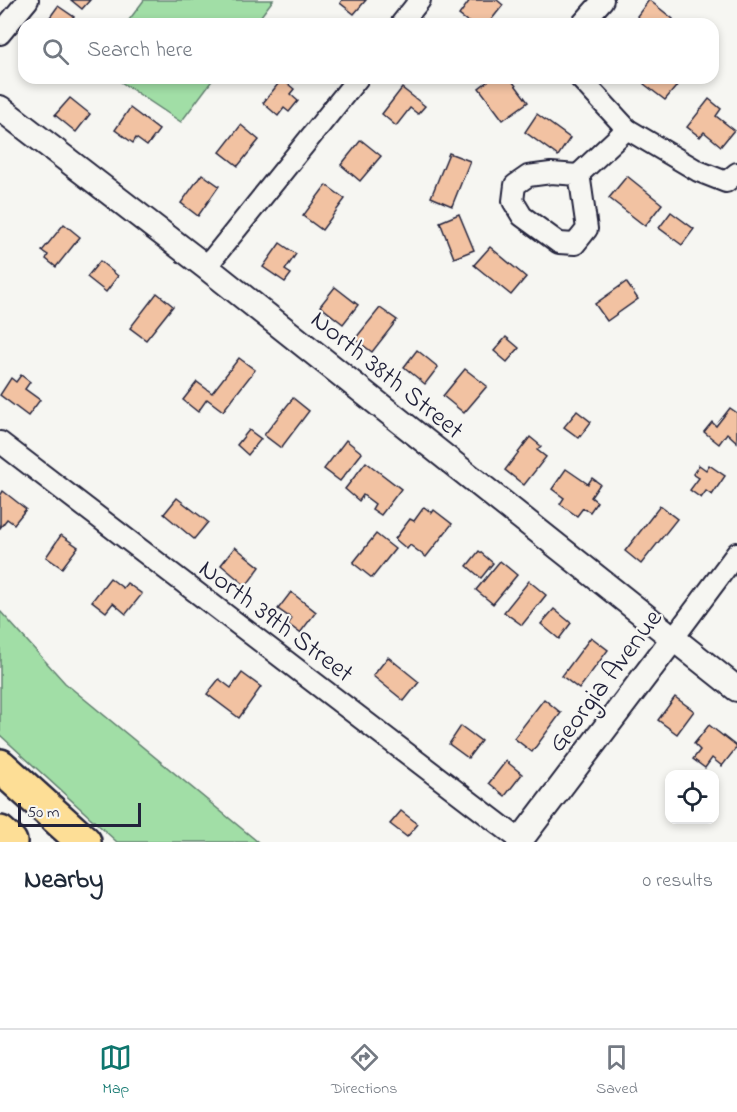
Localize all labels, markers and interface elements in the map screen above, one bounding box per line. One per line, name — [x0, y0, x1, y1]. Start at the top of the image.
search box — [18, 18, 719, 84]
icon: search — [39, 35, 72, 68]
text: Search here — [87, 35, 192, 67]
street label: North 38th Street — [301, 302, 471, 450]
street label: North 39th Street — [190, 551, 361, 693]
street label: Georgia Avenue — [539, 601, 673, 761]
map controls — [665, 770, 719, 824]
button: locate — [665, 770, 719, 824]
scale bar — [18, 800, 141, 828]
text: 50 m — [27, 801, 59, 825]
text: Nearby — [24, 862, 103, 900]
text: 0 results — [642, 867, 713, 896]
tab: Map — [99, 1041, 132, 1101]
tab: Directions — [331, 1041, 397, 1101]
tab: Saved — [596, 1041, 638, 1101]

